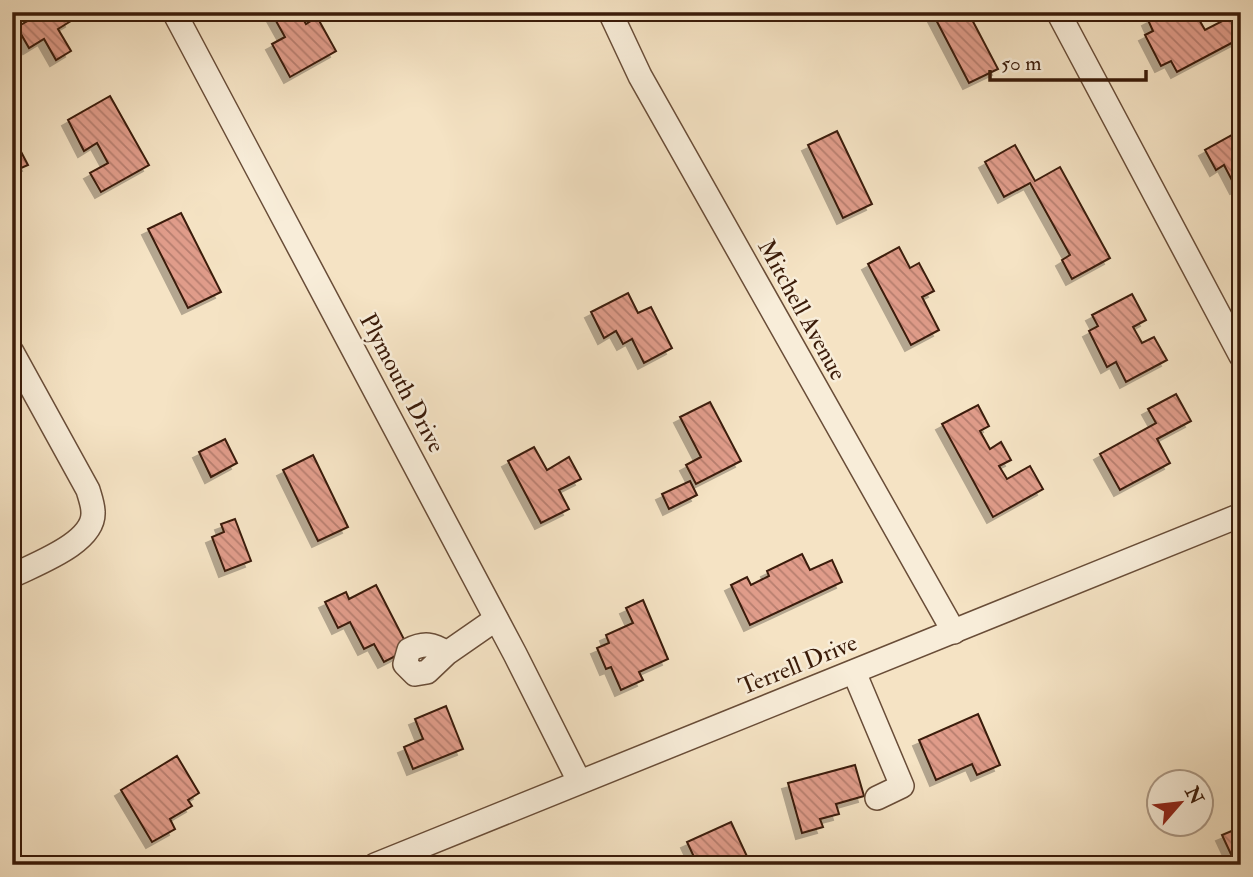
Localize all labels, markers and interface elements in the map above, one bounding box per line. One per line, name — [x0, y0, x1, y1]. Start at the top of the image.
scale bar — [990, 38, 1146, 82]
text: 50 m — [1001, 50, 1042, 77]
street label: Mitchell Avenue — [751, 234, 853, 386]
street label: Plymouth Drive — [352, 308, 452, 458]
street label: Terrell Drive — [734, 627, 862, 703]
north arrow — [1144, 768, 1214, 838]
text: N — [1179, 781, 1209, 810]

